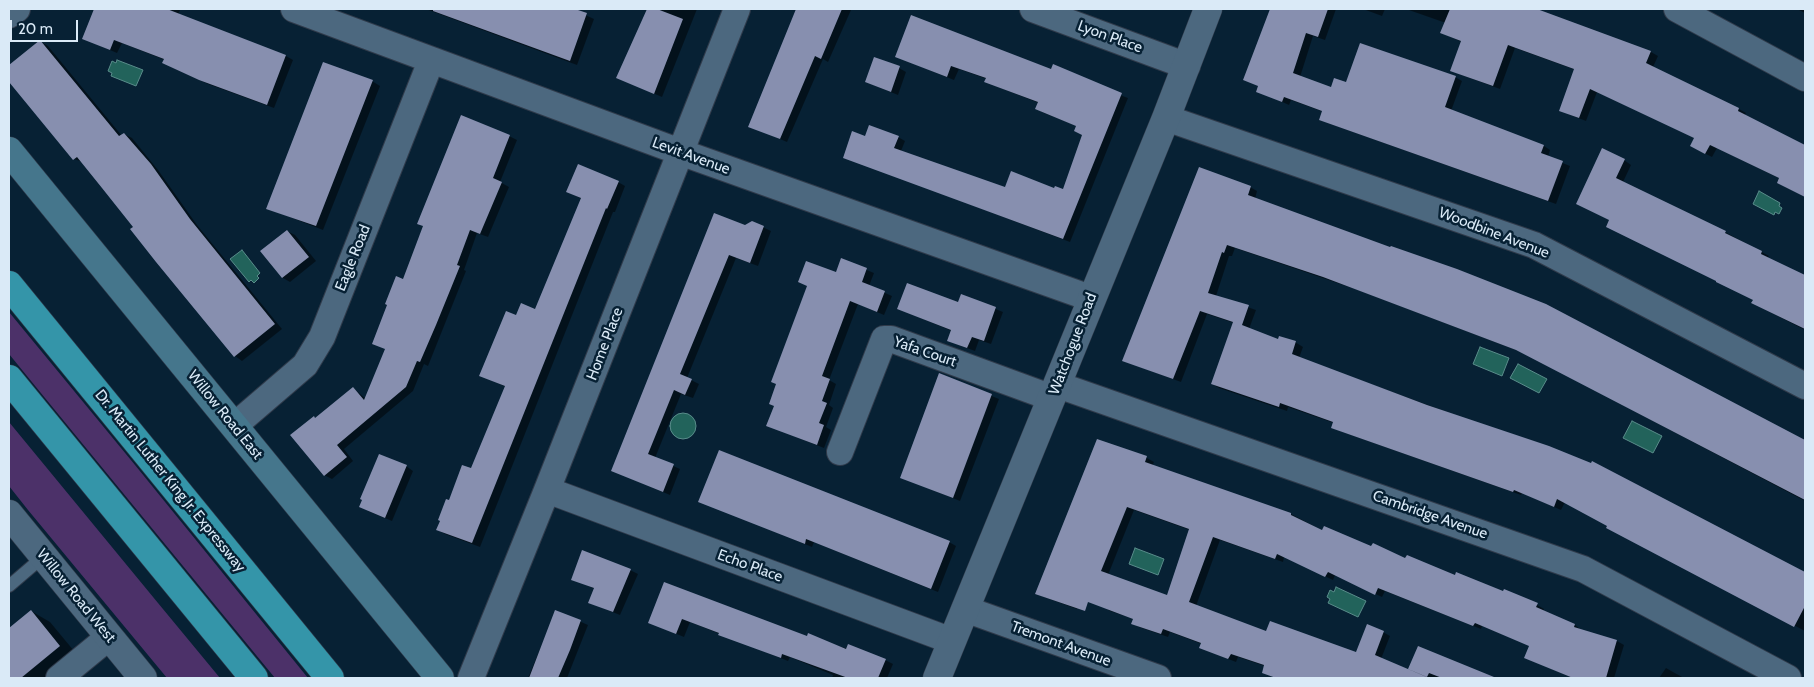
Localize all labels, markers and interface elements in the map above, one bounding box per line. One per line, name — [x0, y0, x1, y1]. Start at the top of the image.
scale bar — [12, 10, 80, 42]
street label: Lyon Place — [1075, 17, 1145, 57]
text: 20 m — [18, 20, 53, 38]
street label: Levit Avenue — [650, 134, 732, 178]
street label: Woodbine Avenue — [1436, 204, 1552, 262]
street label: Eagle Road — [332, 222, 374, 294]
street label: Watchogue Road — [1045, 290, 1101, 398]
street label: Home Place — [583, 305, 627, 383]
street label: Yafa Court — [891, 333, 959, 371]
street label: Willow Road East — [184, 367, 266, 463]
street label: Dr. Martin Luther King Jr. Expressway — [91, 386, 249, 576]
street label: Cambridge Avenue — [1370, 487, 1490, 543]
street label: Willow Road West — [33, 546, 119, 646]
street label: Echo Place — [715, 546, 785, 586]
street label: Tremont Avenue — [1009, 618, 1113, 670]

